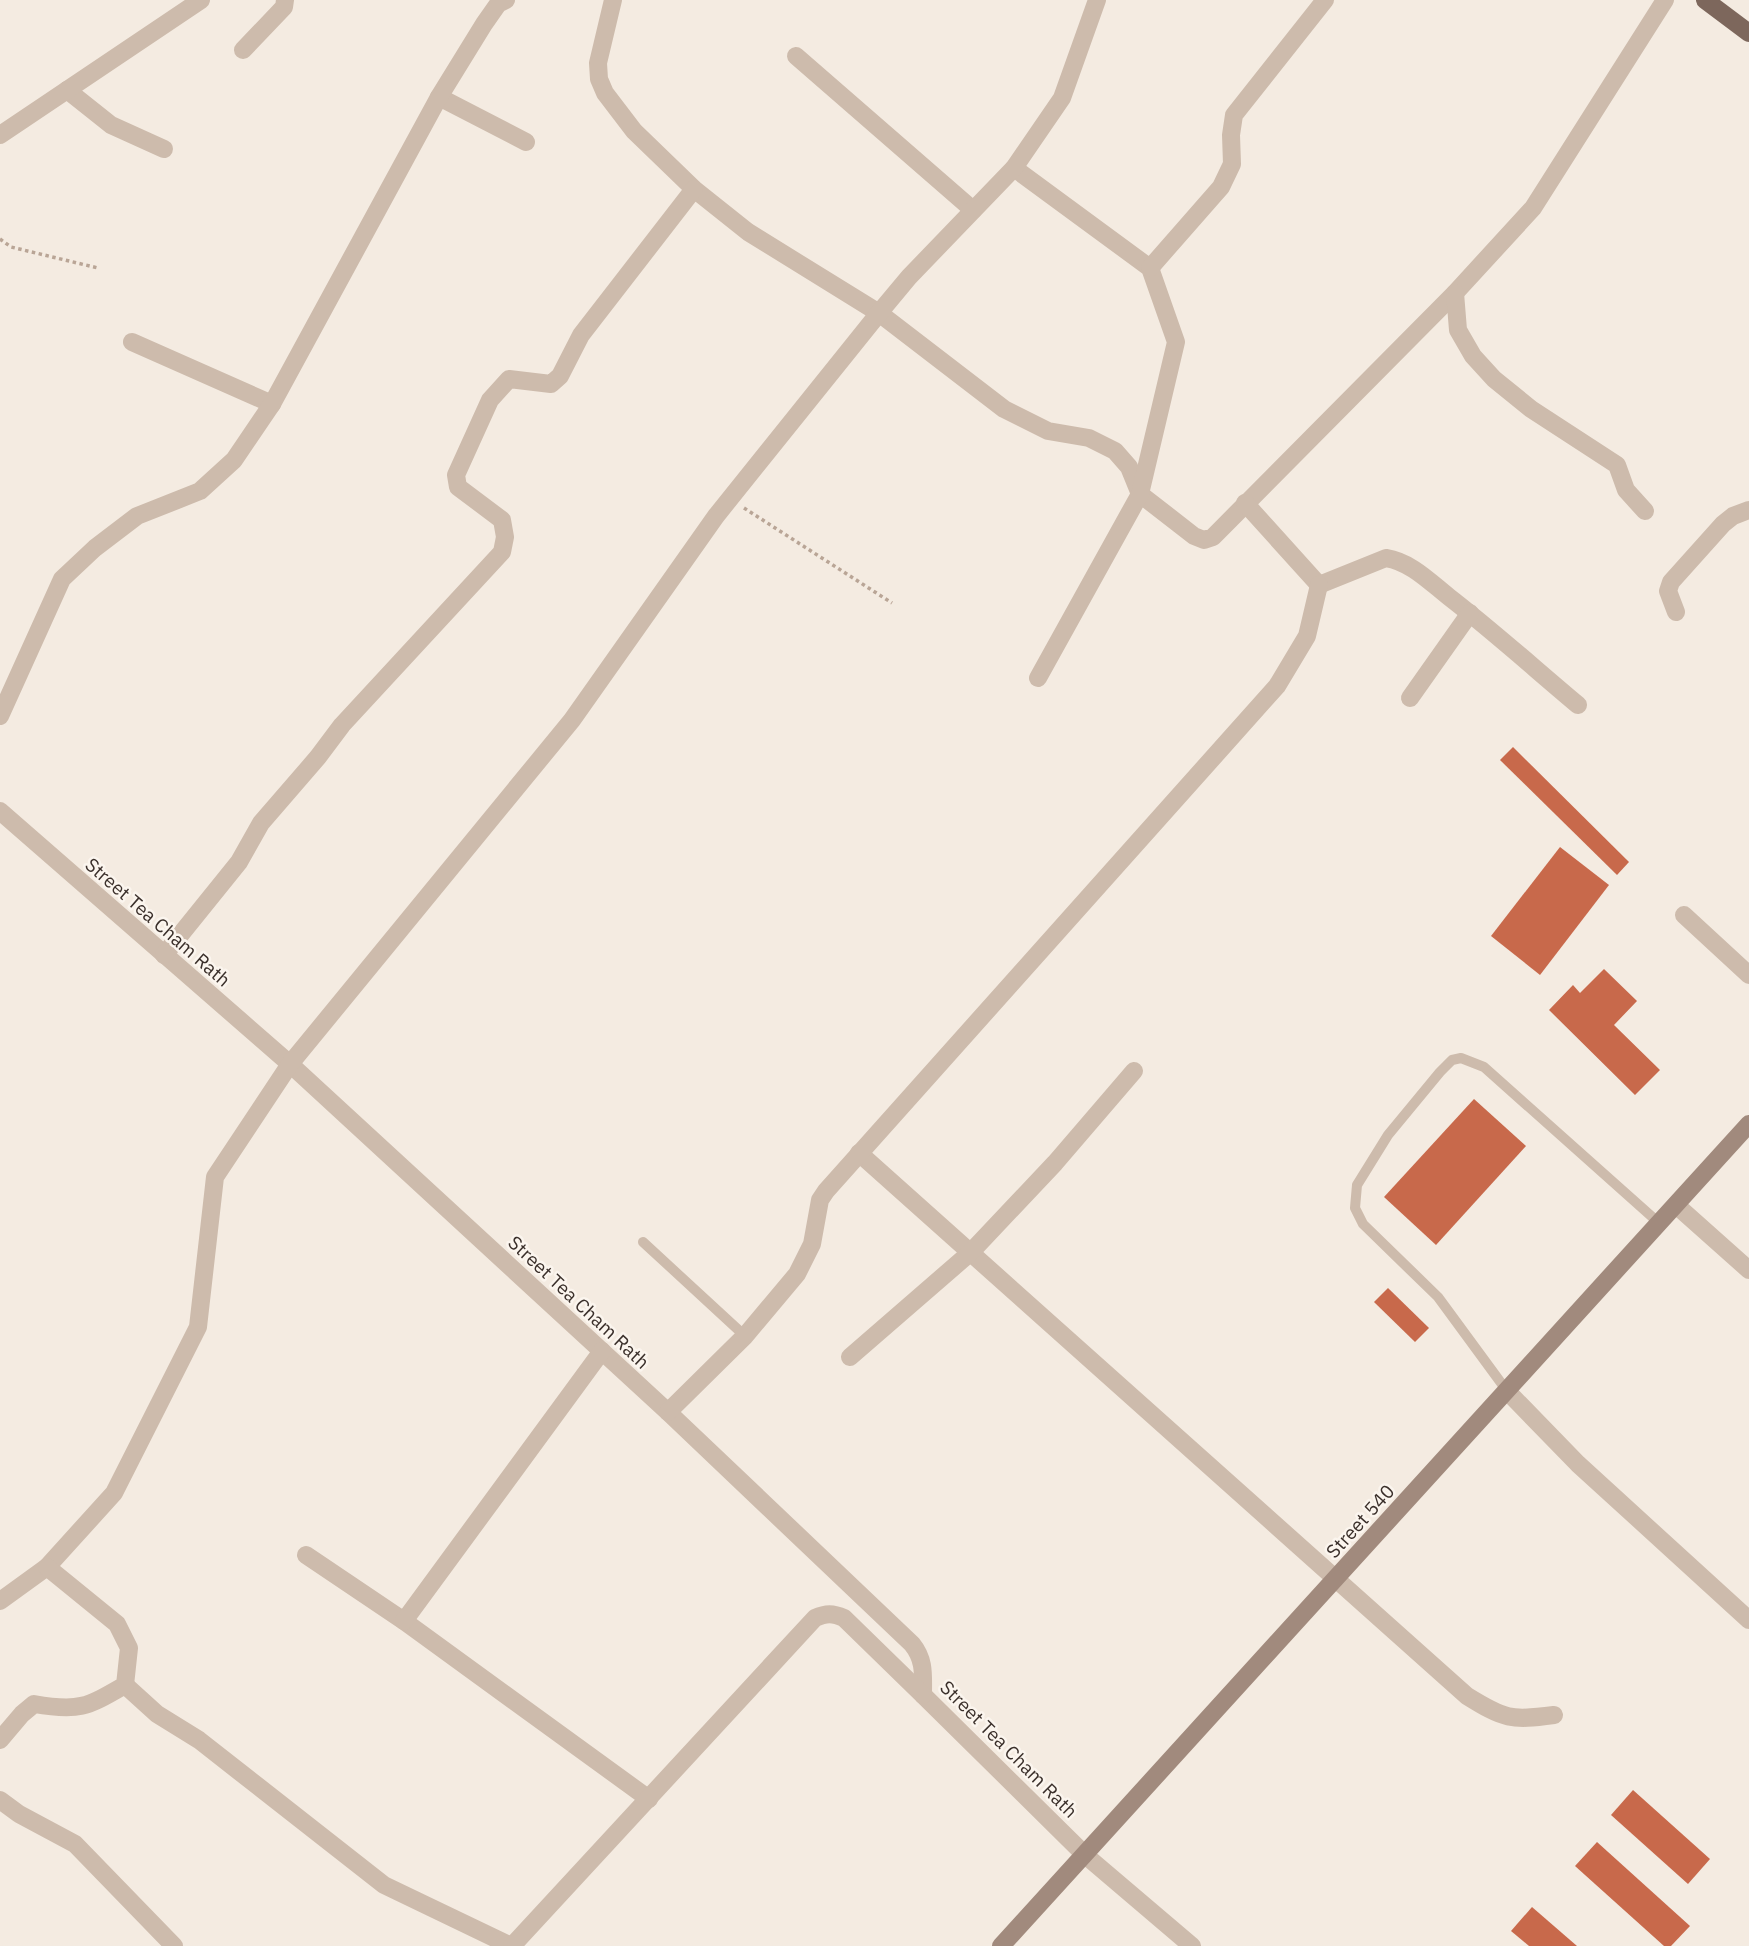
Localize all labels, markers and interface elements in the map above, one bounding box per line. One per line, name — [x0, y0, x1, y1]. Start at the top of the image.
street label: Street Tea Cham Rath — [80, 852, 236, 992]
street label: Street Tea Cham Rath — [503, 1230, 655, 1374]
street label: Street 540 — [1321, 1479, 1399, 1563]
street label: Street Tea Cham Rath — [935, 1675, 1083, 1823]

